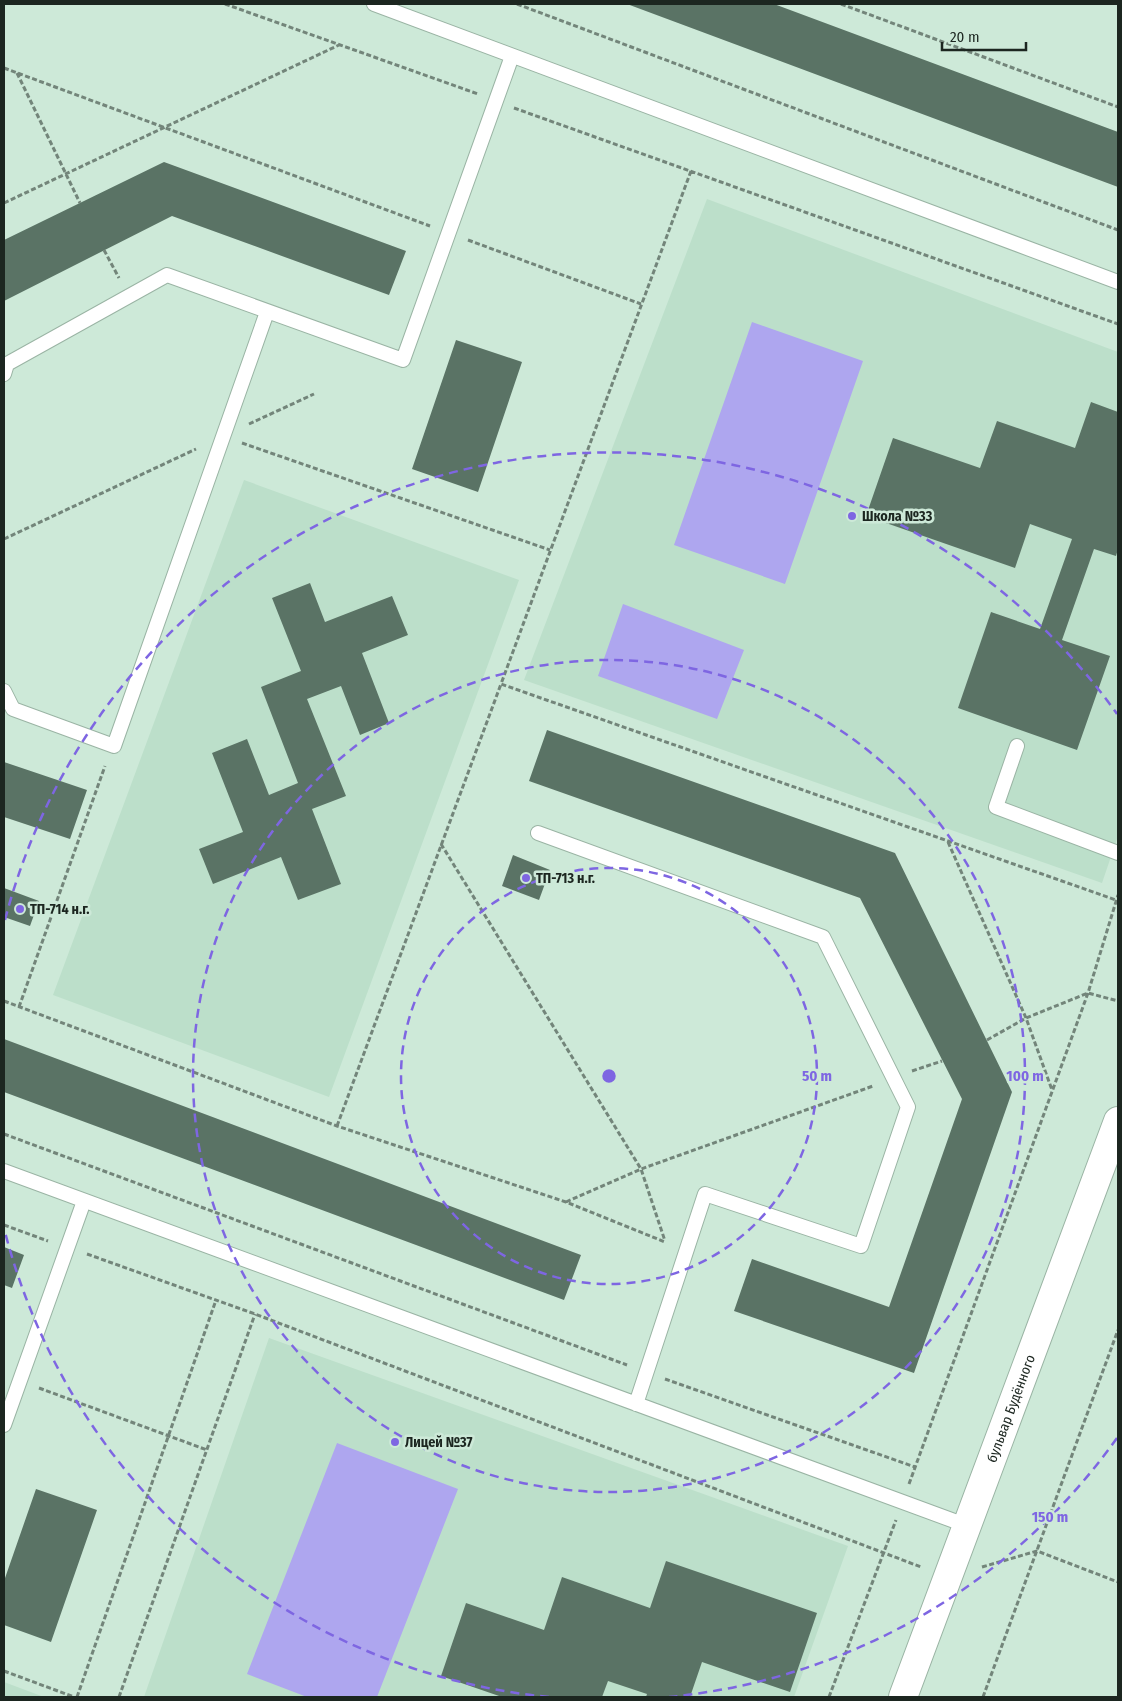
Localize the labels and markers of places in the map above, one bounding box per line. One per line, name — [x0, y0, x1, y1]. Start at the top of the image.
place label: Школа №33 — [862, 508, 933, 525]
marker: Школа №33 — [846, 510, 858, 522]
place label: ТП-713 н.г. — [536, 870, 595, 887]
marker: ТП-713 н.г. — [520, 872, 532, 884]
place label: ТП-714 н.г. — [30, 901, 90, 918]
marker: ТП-714 н.г. — [14, 903, 26, 915]
centre of rings — [600, 1067, 618, 1085]
place label: Лицей №37 — [405, 1434, 473, 1451]
marker: Лицей №37 — [389, 1436, 401, 1448]

